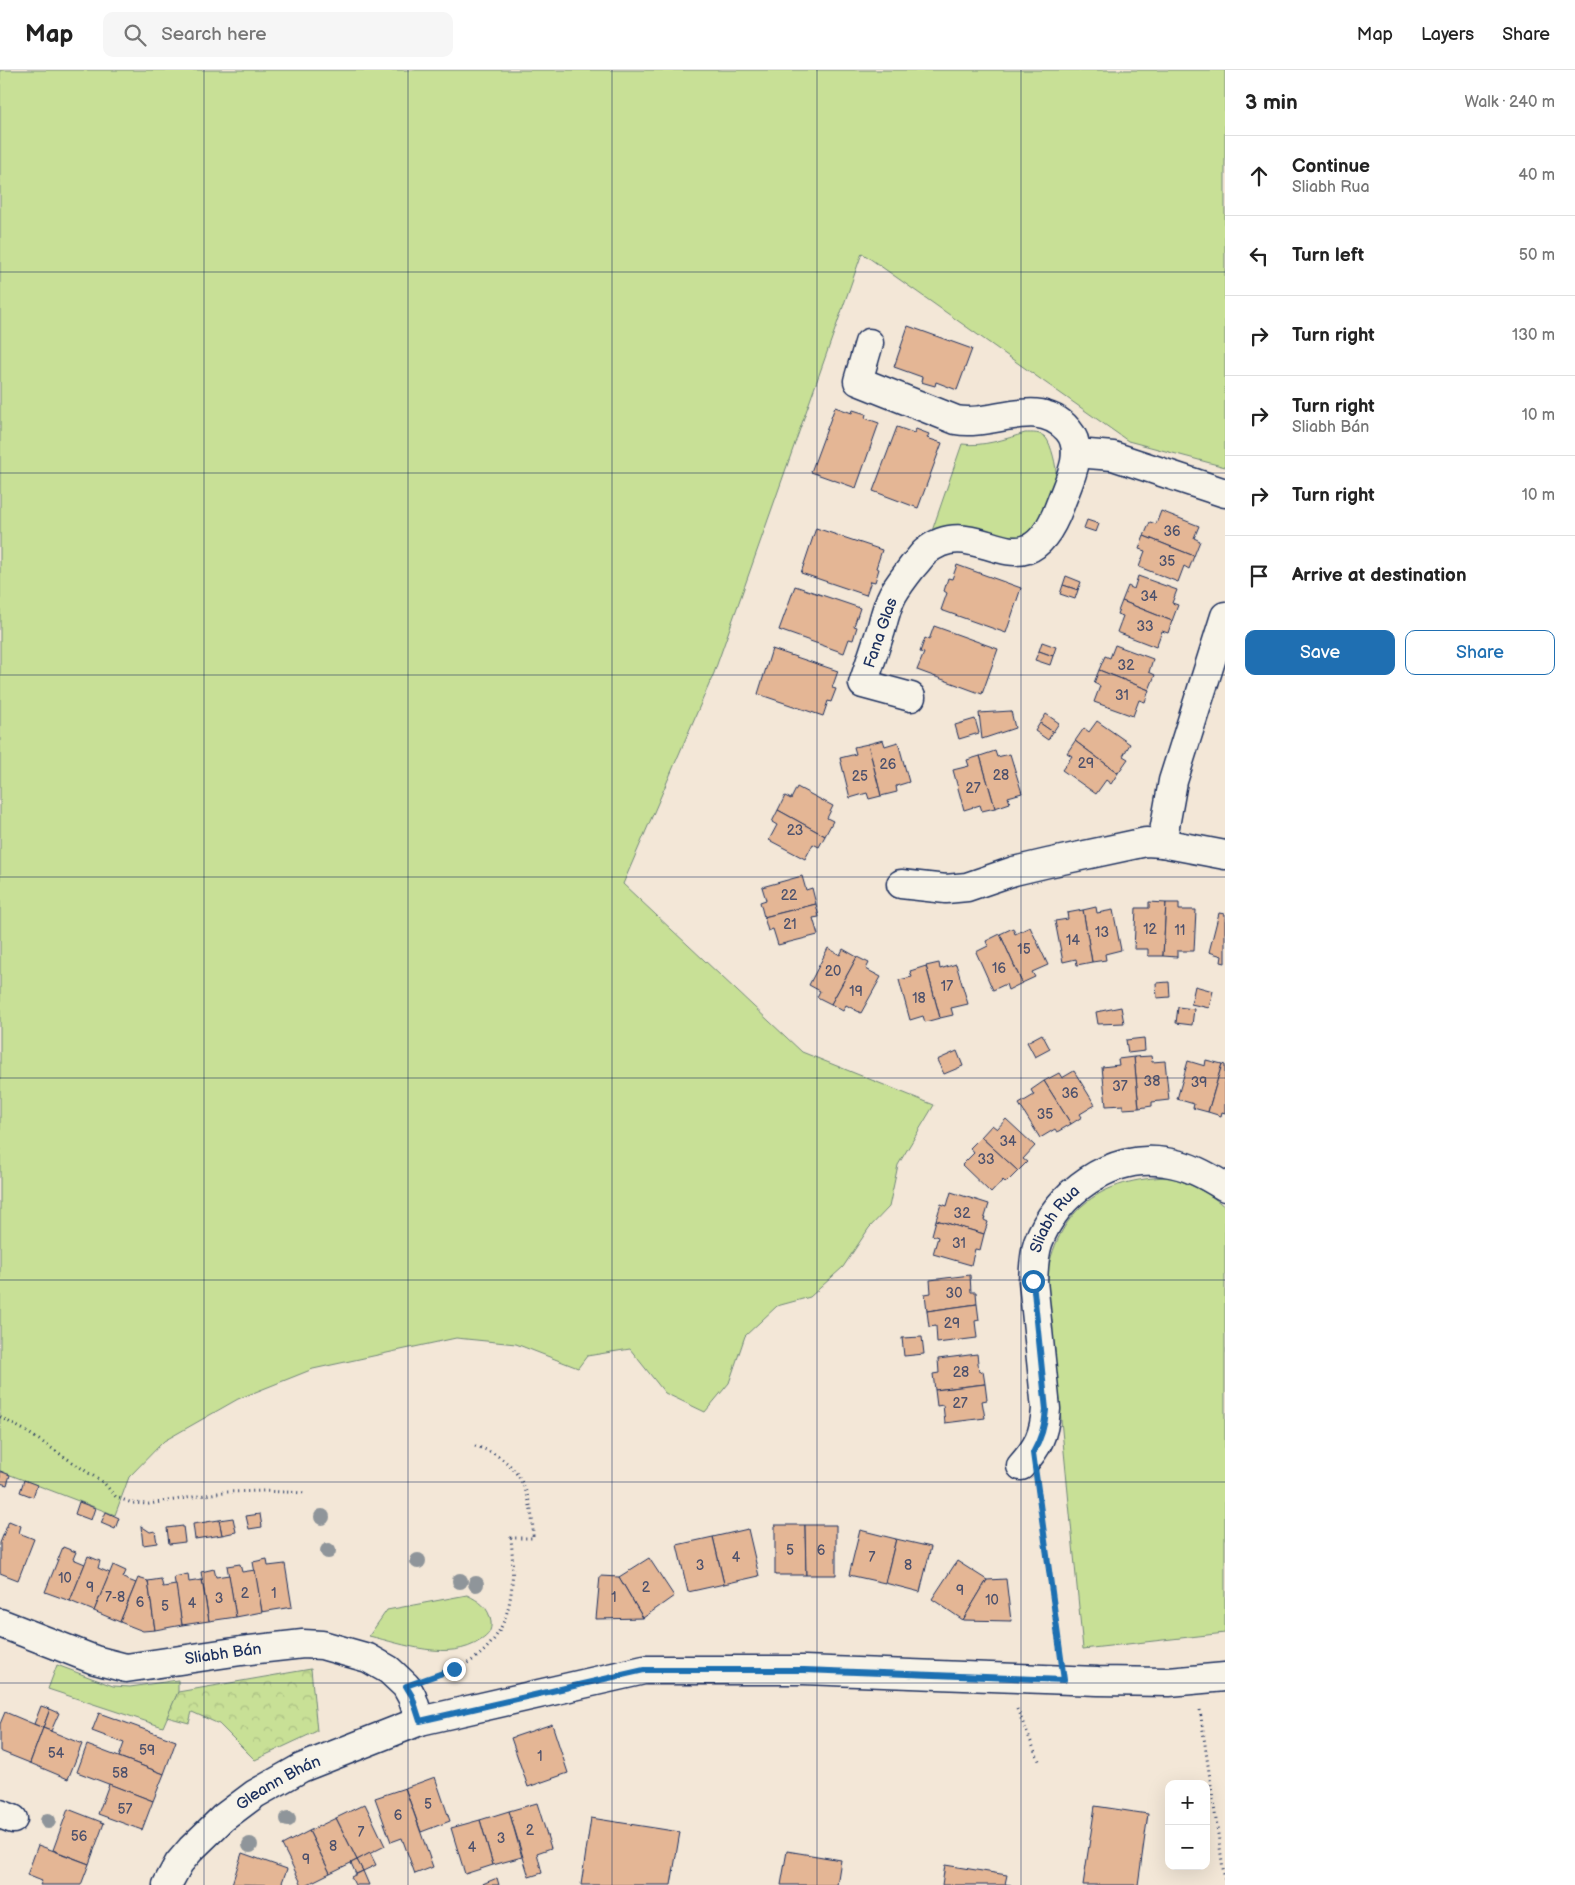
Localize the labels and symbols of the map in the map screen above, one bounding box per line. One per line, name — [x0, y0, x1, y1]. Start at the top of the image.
house number: 36 — [1163, 523, 1181, 540]
house number: 35 — [1159, 553, 1175, 570]
house number: 34 — [1140, 588, 1158, 605]
street label: Fana Glas — [860, 595, 902, 671]
house number: 33 — [1136, 618, 1154, 635]
house number: 32 — [1118, 657, 1135, 674]
house number: 31 — [1115, 687, 1129, 704]
house number: 29 — [1078, 755, 1094, 772]
house number: 26 — [880, 756, 897, 773]
house number: 28 — [993, 767, 1009, 784]
house number: 25 — [852, 768, 868, 785]
house number: 27 — [965, 780, 981, 797]
house number: 23 — [787, 822, 803, 839]
house number: 22 — [781, 887, 798, 904]
house number: 21 — [783, 916, 797, 933]
house number: 12 — [1143, 921, 1158, 938]
house number: 11 — [1175, 922, 1185, 939]
house number: 13 — [1095, 924, 1109, 941]
house number: 14 — [1066, 932, 1080, 949]
house number: 15 — [1017, 941, 1031, 958]
house number: 16 — [992, 960, 1006, 977]
house number: 20 — [825, 963, 841, 980]
house number: 17 — [941, 978, 953, 995]
house number: 19 — [849, 983, 863, 1000]
house number: 18 — [912, 990, 926, 1007]
house number: 38 — [1144, 1073, 1160, 1090]
house number: 39 — [1191, 1074, 1207, 1091]
house number: 37 — [1112, 1078, 1128, 1095]
house number: 36 — [1061, 1085, 1079, 1102]
house number: 35 — [1037, 1106, 1053, 1123]
house number: 34 — [999, 1133, 1017, 1150]
house number: 33 — [977, 1151, 995, 1168]
street label: Sliabh Rua — [1026, 1181, 1083, 1255]
house number: 32 — [954, 1205, 971, 1222]
house number: 31 — [952, 1235, 966, 1252]
route start — [1022, 1270, 1045, 1293]
house number: 30 — [946, 1285, 962, 1302]
house number: 29 — [944, 1315, 960, 1332]
house number: 28 — [953, 1364, 969, 1381]
house number: 27 — [952, 1395, 968, 1412]
house number: 5 — [786, 1542, 794, 1559]
house number: 6 — [817, 1542, 826, 1559]
house number: 4 — [732, 1549, 741, 1566]
house number: 7 — [869, 1549, 876, 1566]
house number: 3 — [696, 1557, 704, 1574]
house number: 8 — [904, 1557, 912, 1574]
house number: 10 — [58, 1570, 72, 1587]
house number: 9 — [86, 1579, 94, 1596]
house number: 2 — [642, 1579, 651, 1596]
house number: 9 — [956, 1582, 964, 1599]
house number: 2 — [241, 1585, 250, 1602]
house number: 1 — [271, 1585, 277, 1602]
house number: 7-8 — [105, 1589, 125, 1606]
house number: 1 — [611, 1589, 617, 1606]
house number: 3 — [215, 1590, 223, 1607]
house number: 10 — [985, 1592, 999, 1609]
house number: 6 — [136, 1594, 145, 1611]
house number: 4 — [188, 1595, 197, 1612]
house number: 5 — [161, 1598, 169, 1615]
street label: Sliabh Bán — [183, 1639, 262, 1669]
route end — [443, 1658, 466, 1681]
house number: 59 — [139, 1742, 155, 1759]
house number: 54 — [48, 1745, 65, 1762]
house number: 1 — [537, 1748, 543, 1765]
street label: Gleann Bhán — [232, 1752, 323, 1814]
house number: 58 — [112, 1765, 128, 1782]
house number: 5 — [424, 1796, 432, 1813]
house number: 57 — [118, 1801, 133, 1818]
house number: 6 — [394, 1807, 403, 1824]
house number: 2 — [526, 1822, 535, 1839]
house number: 7 — [358, 1824, 365, 1841]
house number: 56 — [71, 1828, 88, 1845]
house number: 3 — [497, 1830, 505, 1847]
house number: 8 — [329, 1838, 337, 1855]
house number: 4 — [468, 1839, 477, 1856]
house number: 9 — [302, 1851, 310, 1868]

